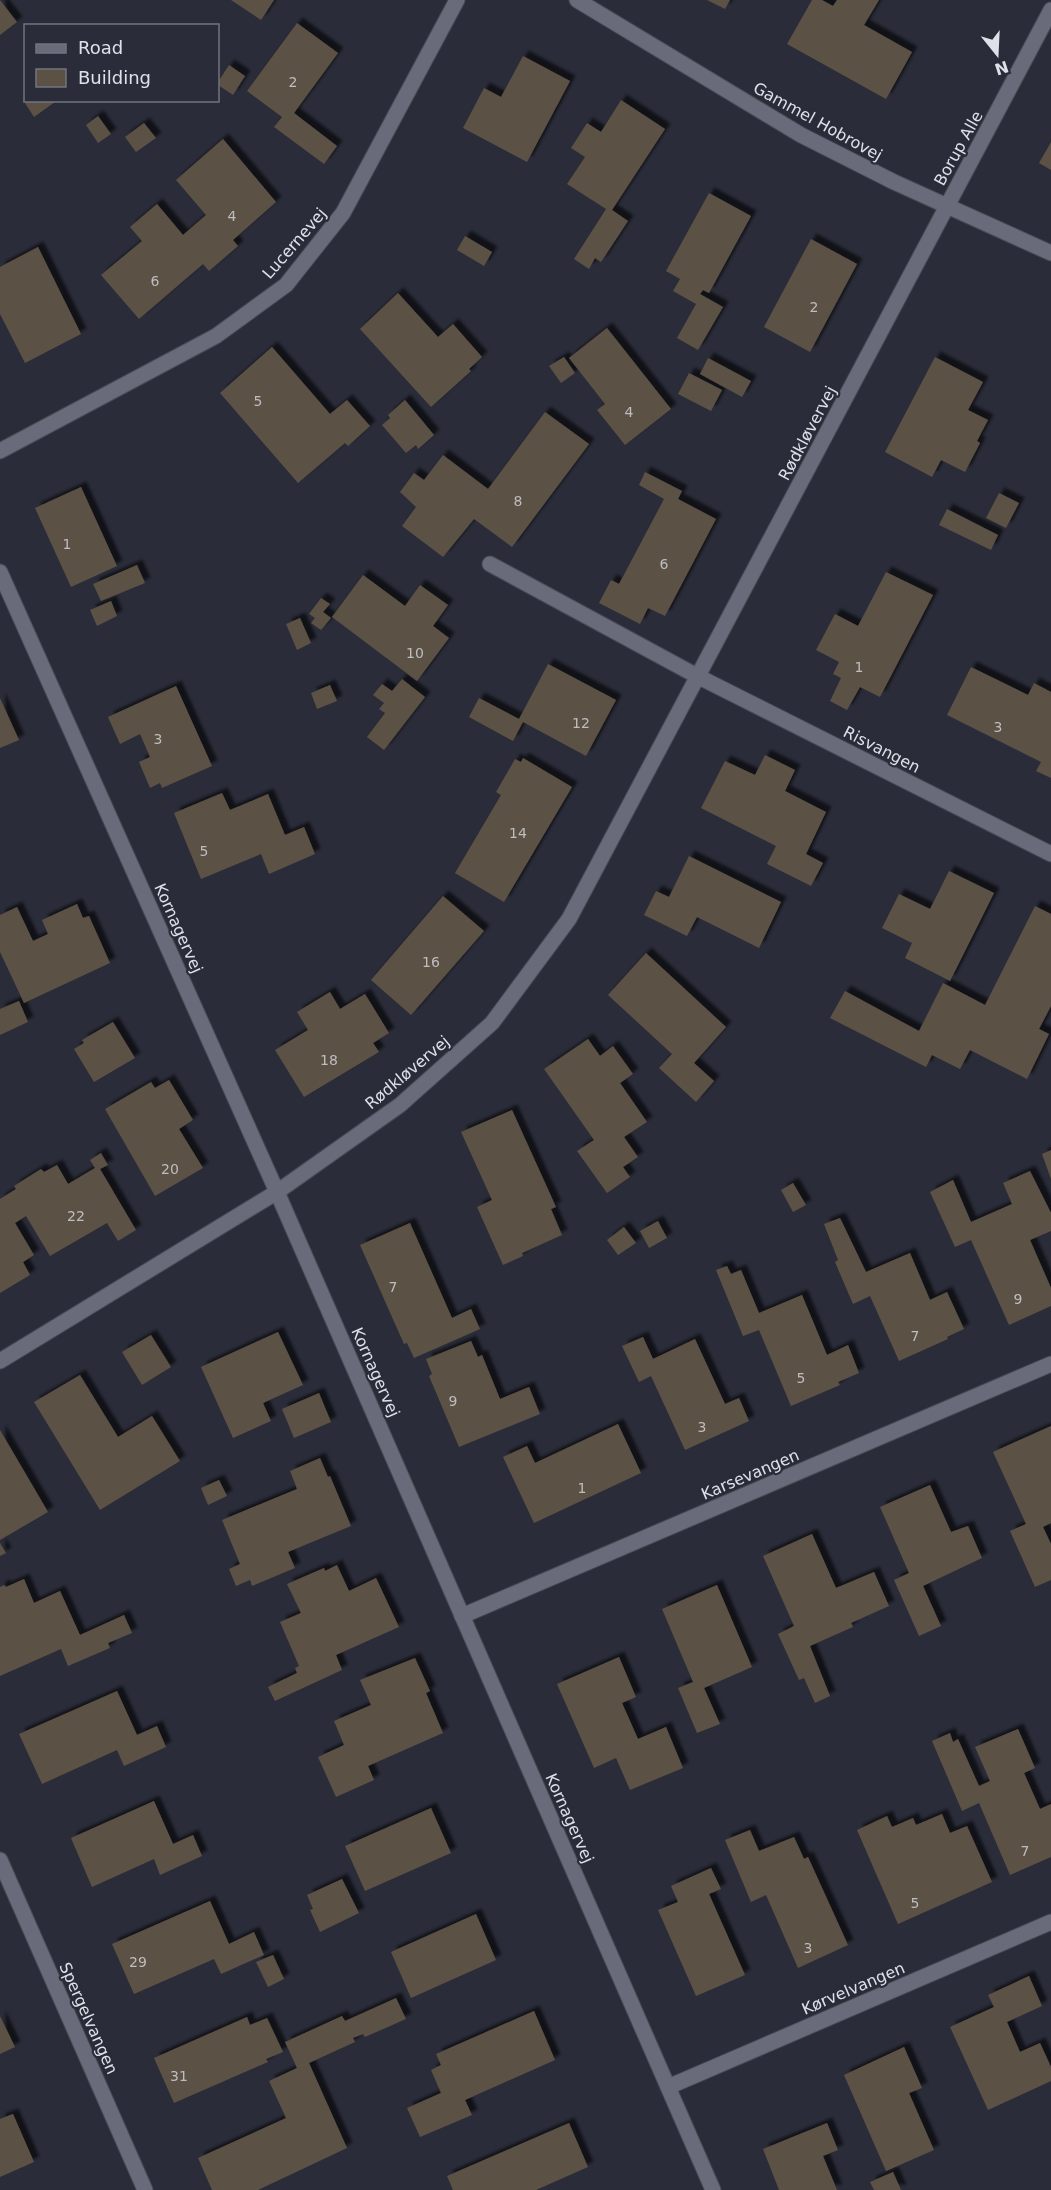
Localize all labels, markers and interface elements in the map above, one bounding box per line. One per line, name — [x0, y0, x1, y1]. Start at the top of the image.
legend — [24, 24, 219, 102]
north arrow — [967, 24, 1027, 84]
text: Road — [78, 37, 123, 58]
text: N — [992, 57, 1011, 79]
text: Building — [78, 67, 151, 88]
house number: 2 — [289, 74, 297, 90]
street label: Gammel Hobrovej — [750, 78, 886, 165]
street label: Borup Alle — [930, 108, 987, 189]
street label: Lucernevej — [259, 204, 330, 283]
house number: 4 — [228, 208, 237, 224]
house number: 6 — [151, 273, 160, 289]
house number: 2 — [810, 299, 818, 315]
street label: Rødkløvervej — [775, 383, 840, 484]
house number: 5 — [254, 393, 262, 409]
house number: 4 — [625, 404, 634, 420]
house number: 8 — [514, 493, 522, 509]
house number: 1 — [63, 536, 71, 552]
house number: 6 — [660, 556, 669, 572]
house number: 10 — [406, 645, 424, 661]
house number: 1 — [855, 659, 863, 675]
house number: 12 — [572, 715, 590, 731]
house number: 3 — [994, 719, 1002, 735]
street label: Risvangen — [840, 722, 923, 777]
house number: 3 — [154, 731, 162, 747]
house number: 14 — [509, 825, 527, 841]
house number: 5 — [200, 843, 208, 859]
street label: Kornagervej — [150, 880, 207, 976]
house number: 16 — [422, 954, 440, 970]
street label: Rødkløvervej — [361, 1032, 453, 1113]
house number: 18 — [320, 1052, 338, 1068]
house number: 20 — [161, 1161, 179, 1177]
house number: 22 — [67, 1208, 85, 1224]
house number: 7 — [389, 1279, 397, 1295]
house number: 9 — [1014, 1291, 1022, 1307]
street label: Kornagervej — [347, 1324, 404, 1420]
house number: 7 — [911, 1328, 919, 1344]
house number: 5 — [797, 1370, 805, 1386]
house number: 9 — [449, 1393, 457, 1409]
house number: 3 — [698, 1419, 706, 1435]
street label: Karsevangen — [698, 1445, 802, 1504]
house number: 1 — [578, 1480, 586, 1496]
street label: Kornagervej — [541, 1770, 598, 1866]
house number: 7 — [1021, 1843, 1029, 1859]
house number: 5 — [911, 1895, 919, 1911]
house number: 3 — [804, 1940, 812, 1956]
house number: 29 — [129, 1954, 147, 1970]
street label: Kørvelvangen — [799, 1958, 908, 2019]
street label: Spergelvangen — [55, 1959, 122, 2077]
house number: 31 — [170, 2068, 188, 2084]

